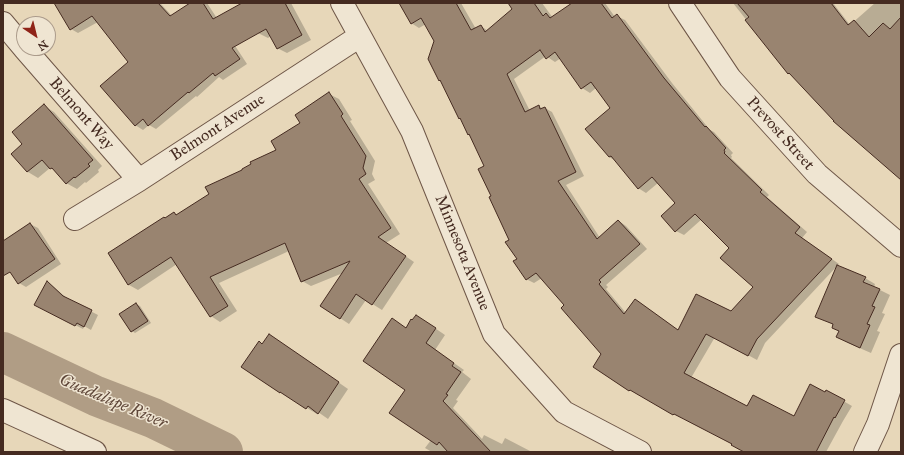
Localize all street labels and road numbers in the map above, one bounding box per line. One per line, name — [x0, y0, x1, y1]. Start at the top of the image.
street label: Belmont Way — [44, 74, 118, 154]
street label: Belmont Avenue — [167, 90, 269, 166]
street label: Prevost Street — [742, 93, 818, 175]
street label: Minnesota Avenue — [430, 192, 494, 314]

